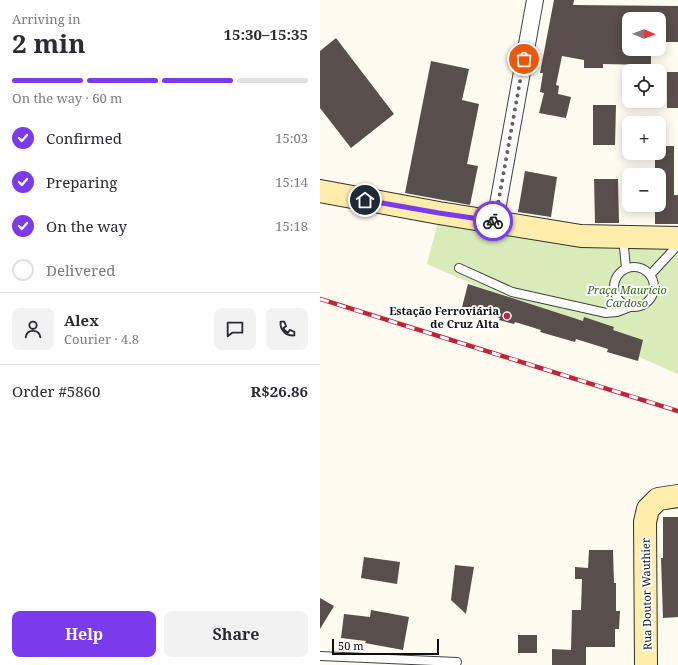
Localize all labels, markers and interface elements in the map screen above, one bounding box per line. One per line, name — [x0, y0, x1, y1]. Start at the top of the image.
text: Arriving in — [12, 10, 81, 28]
north arrow — [622, 12, 666, 56]
map controls — [622, 12, 666, 212]
text: 15:30–15:35 — [224, 24, 308, 44]
text: 2 min — [12, 25, 86, 61]
pin — [507, 42, 541, 76]
icon: bag — [513, 48, 535, 70]
button: locate — [622, 64, 666, 108]
text: On the way · 60 m — [12, 89, 122, 107]
button: + — [622, 116, 666, 160]
icon: check — [12, 127, 34, 149]
text: Confirmed — [46, 128, 122, 148]
text: 15:03 — [275, 129, 308, 147]
button: − — [622, 168, 666, 212]
icon: check — [12, 171, 34, 193]
text: Preparing — [46, 172, 117, 192]
text: 15:14 — [275, 173, 308, 191]
pin — [348, 183, 382, 217]
icon: home — [354, 189, 376, 211]
courier — [473, 201, 513, 241]
icon: bike — [482, 210, 504, 232]
icon: check — [12, 215, 34, 237]
text: On the way — [46, 216, 127, 236]
text: 15:18 — [275, 217, 308, 235]
text: Delivered — [46, 260, 115, 280]
park label: Praça Maurício Cardoso — [586, 282, 667, 310]
place label: Estação Ferroviária de Cruz Alta — [389, 303, 499, 331]
button: person — [12, 308, 54, 350]
button: chat — [214, 308, 256, 350]
button: phone — [266, 308, 308, 350]
text: Alex — [64, 310, 99, 330]
marker: Estação Ferroviária de Cruz Alta — [502, 311, 512, 321]
text: Courier · 4.8 — [64, 330, 139, 348]
text: Order #5860 — [12, 381, 100, 401]
text: R$26.86 — [251, 381, 308, 401]
street label: Rua Doutor Wauthier — [638, 537, 654, 650]
button: Help — [12, 611, 156, 657]
button: Share — [164, 611, 308, 657]
scale bar — [332, 637, 439, 656]
text: 50 m — [338, 638, 364, 653]

